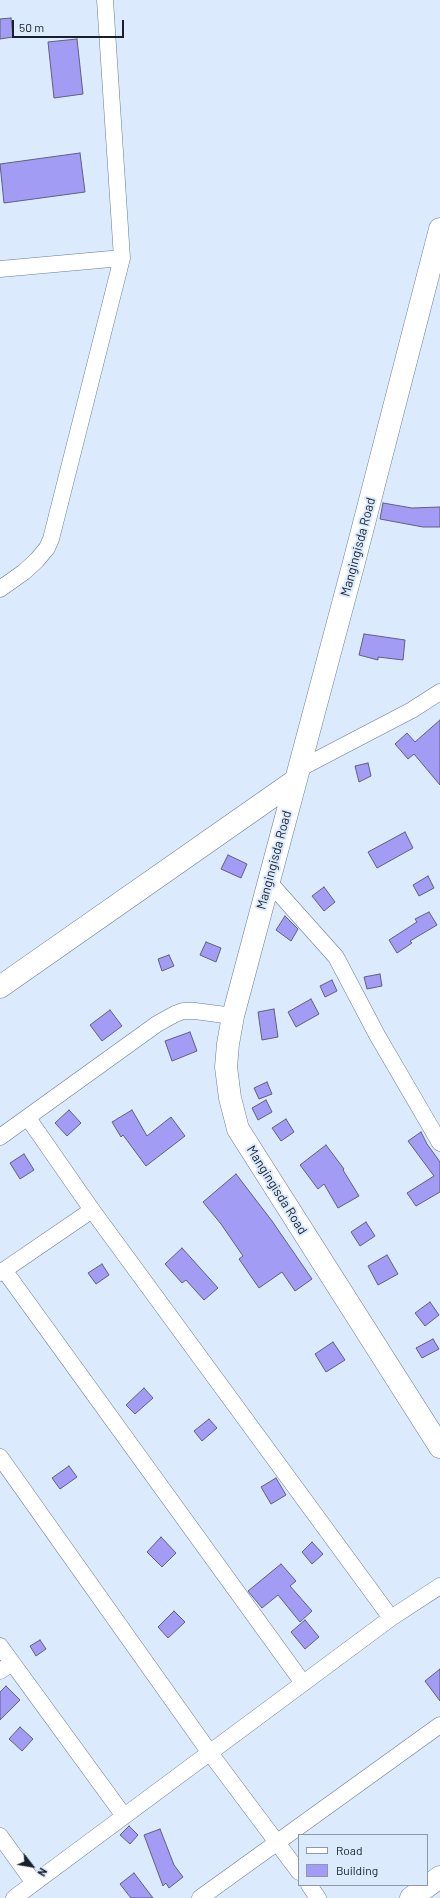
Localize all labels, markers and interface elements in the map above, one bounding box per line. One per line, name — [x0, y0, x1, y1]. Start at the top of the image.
scale bar — [14, 12, 126, 38]
text: 50 m — [19, 20, 44, 34]
street label: Mangingisda Road — [337, 496, 379, 598]
street label: Mangingisda Road — [253, 809, 295, 911]
street label: Mangingisda Road — [243, 1143, 311, 1237]
legend — [298, 1834, 428, 1886]
text: Road — [336, 1843, 363, 1857]
north arrow — [12, 1846, 52, 1886]
text: Building — [336, 1863, 378, 1877]
text: N — [35, 1866, 50, 1879]

